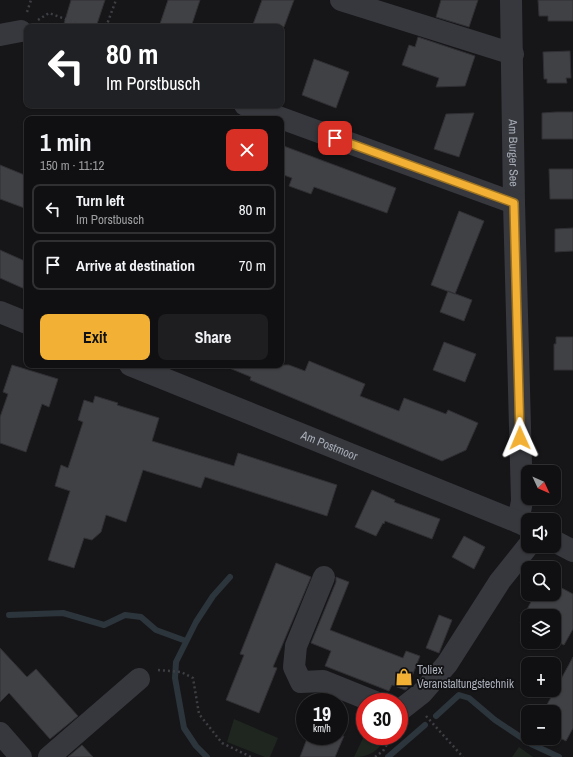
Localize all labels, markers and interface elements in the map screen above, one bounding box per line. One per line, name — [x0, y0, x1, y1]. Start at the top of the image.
text: 80 m — [106, 35, 158, 73]
icon: left — [40, 40, 92, 92]
text: Im Porstbusch — [106, 71, 200, 96]
street label: Am Burger See — [505, 118, 522, 187]
pin — [318, 121, 352, 155]
text: 1 min — [40, 126, 91, 158]
icon: arrive — [324, 127, 346, 149]
button: close — [226, 129, 268, 171]
text: 150 m · 11:12 — [40, 157, 104, 174]
text: Turn left — [76, 190, 124, 211]
icon: left — [42, 198, 64, 220]
text: 80 m — [239, 199, 266, 220]
text: Im Porstbusch — [76, 211, 144, 228]
icon: arrive — [42, 254, 64, 276]
text: Arrive at destination — [76, 255, 195, 276]
text: 70 m — [239, 255, 266, 276]
button: Exit — [40, 314, 150, 360]
button: Share — [158, 314, 268, 360]
position arrow — [499, 417, 541, 459]
street label: Am Postmoor — [298, 427, 361, 465]
north arrow — [521, 465, 561, 505]
map controls — [521, 465, 561, 745]
button: sound — [521, 513, 561, 553]
button: search — [521, 561, 561, 601]
button: layers — [521, 609, 561, 649]
button: + — [521, 657, 561, 697]
place label: Toliex Veranstaltungstechnik — [417, 662, 514, 692]
shop icon: Toliex Veranstaltungstechnik — [394, 667, 414, 687]
speed limit sign: 30 — [356, 693, 408, 745]
text: 19 — [313, 700, 331, 727]
button: − — [521, 705, 561, 745]
text: km/h — [313, 722, 331, 735]

